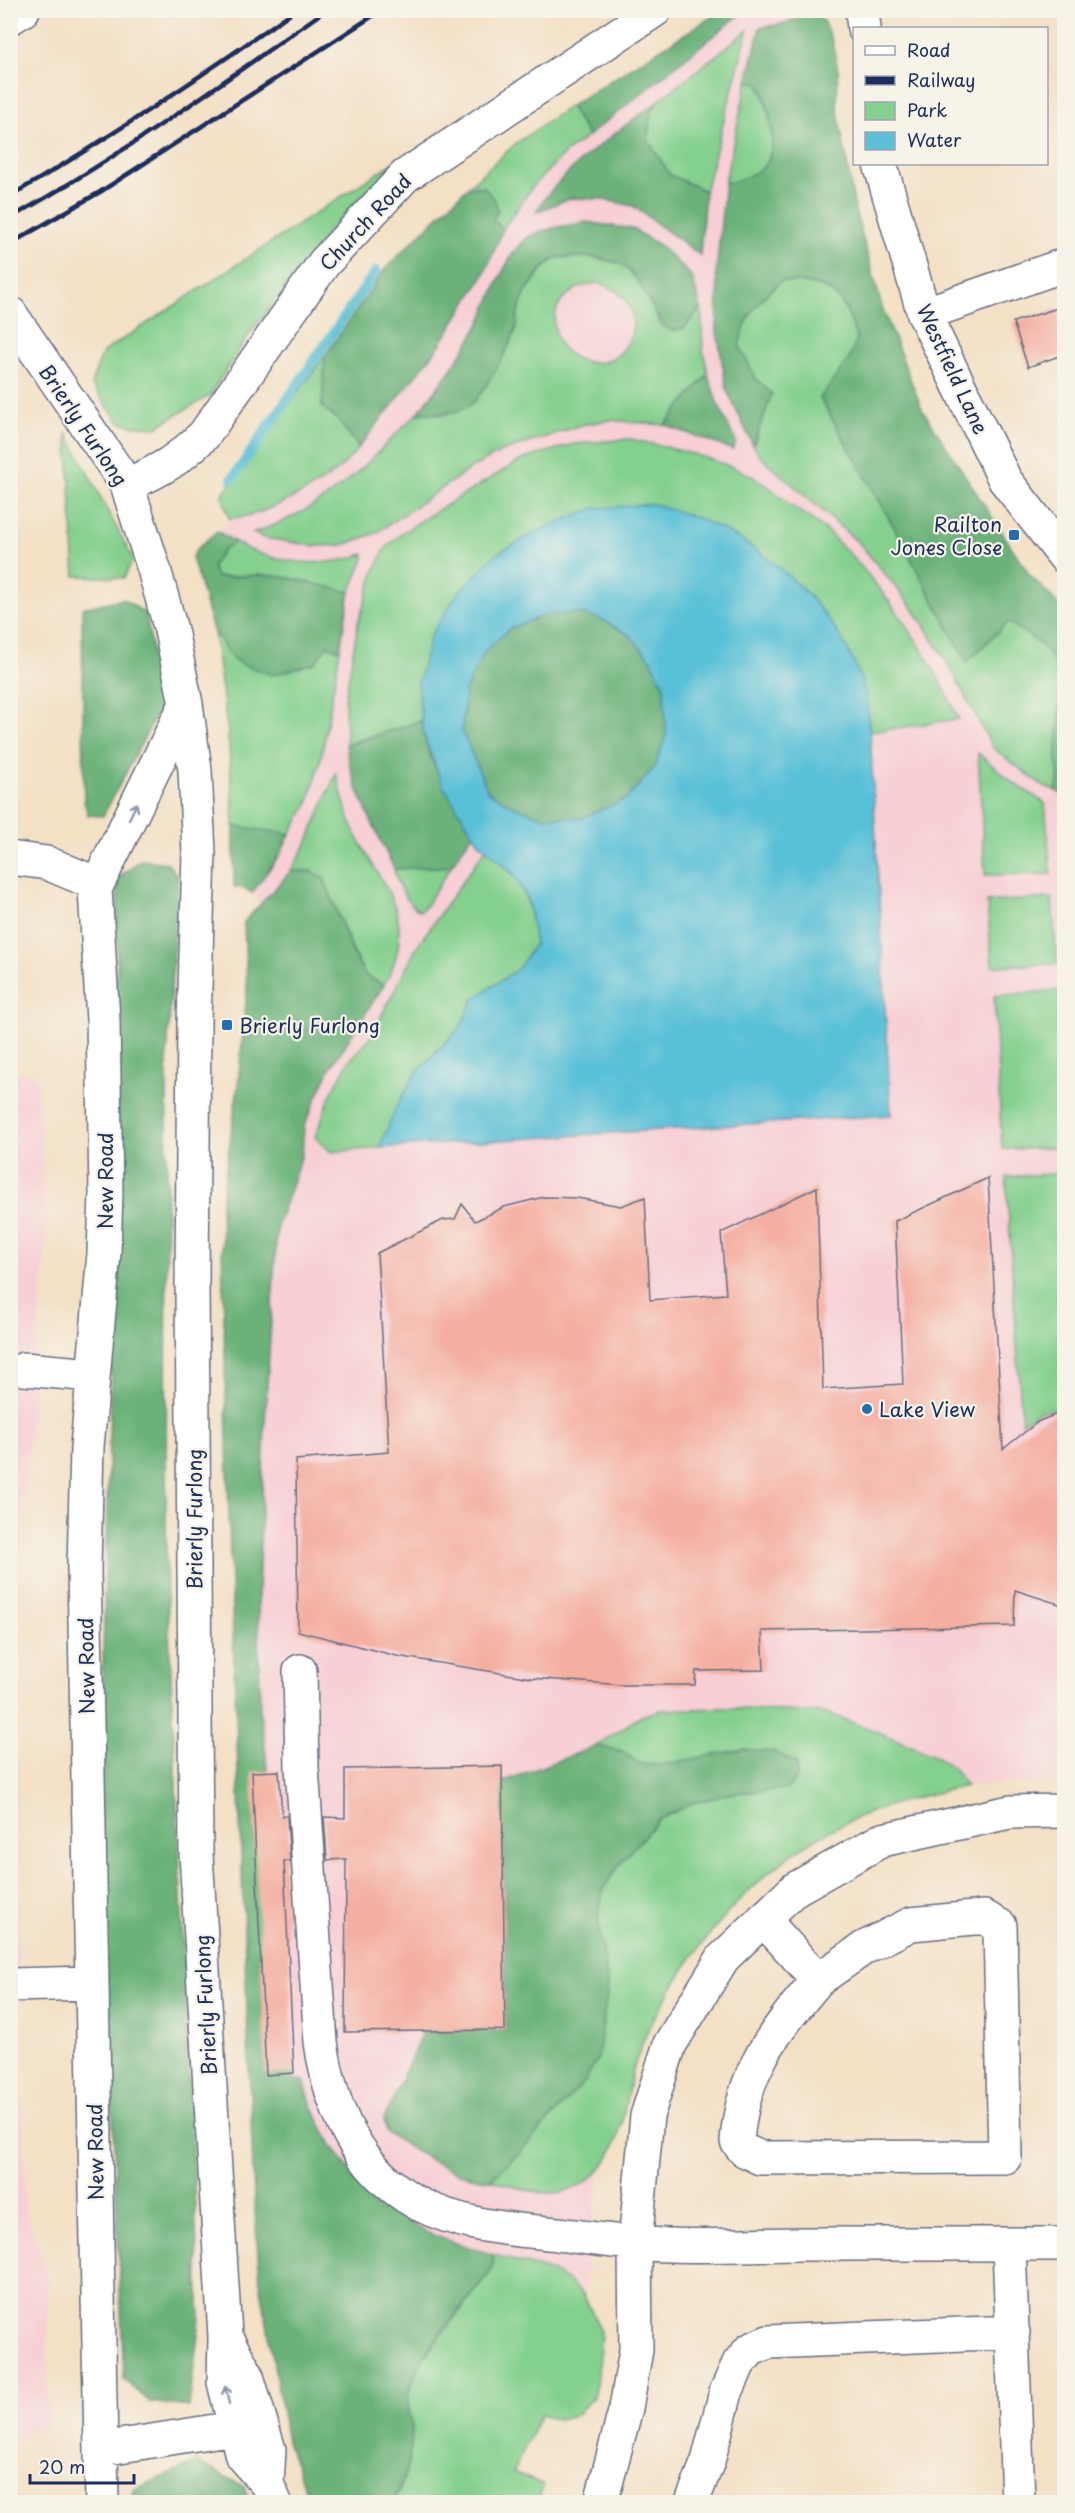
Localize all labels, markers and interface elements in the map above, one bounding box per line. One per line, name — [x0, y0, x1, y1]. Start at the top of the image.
legend — [853, 27, 1048, 165]
text: Road — [907, 36, 951, 63]
text: Railway — [907, 66, 975, 93]
text: Park — [907, 96, 947, 123]
text: Water — [907, 126, 962, 153]
street label: Church Road — [312, 167, 418, 277]
street label: Westfield Lane — [910, 299, 996, 439]
street label: Brierly Furlong — [32, 358, 136, 492]
place label: Railton Jones Close — [891, 509, 1002, 562]
marker: Railton Jones Close — [1007, 528, 1021, 542]
one-way arrow — [128, 802, 139, 820]
place label: Brierly Furlong — [239, 1010, 380, 1040]
marker: Brierly Furlong — [220, 1018, 234, 1032]
street label: New Road — [90, 1132, 120, 1230]
place label: Lake View — [879, 1394, 976, 1424]
marker: Lake View — [860, 1402, 874, 1416]
street label: Brierly Furlong — [179, 1448, 209, 1590]
street label: New Road — [70, 1617, 102, 1715]
street label: Brierly Furlong — [186, 1934, 224, 2076]
street label: New Road — [79, 2103, 111, 2201]
one-way arrow — [220, 2386, 232, 2405]
scale bar — [30, 2447, 134, 2485]
text: 20 m — [39, 2453, 85, 2480]

